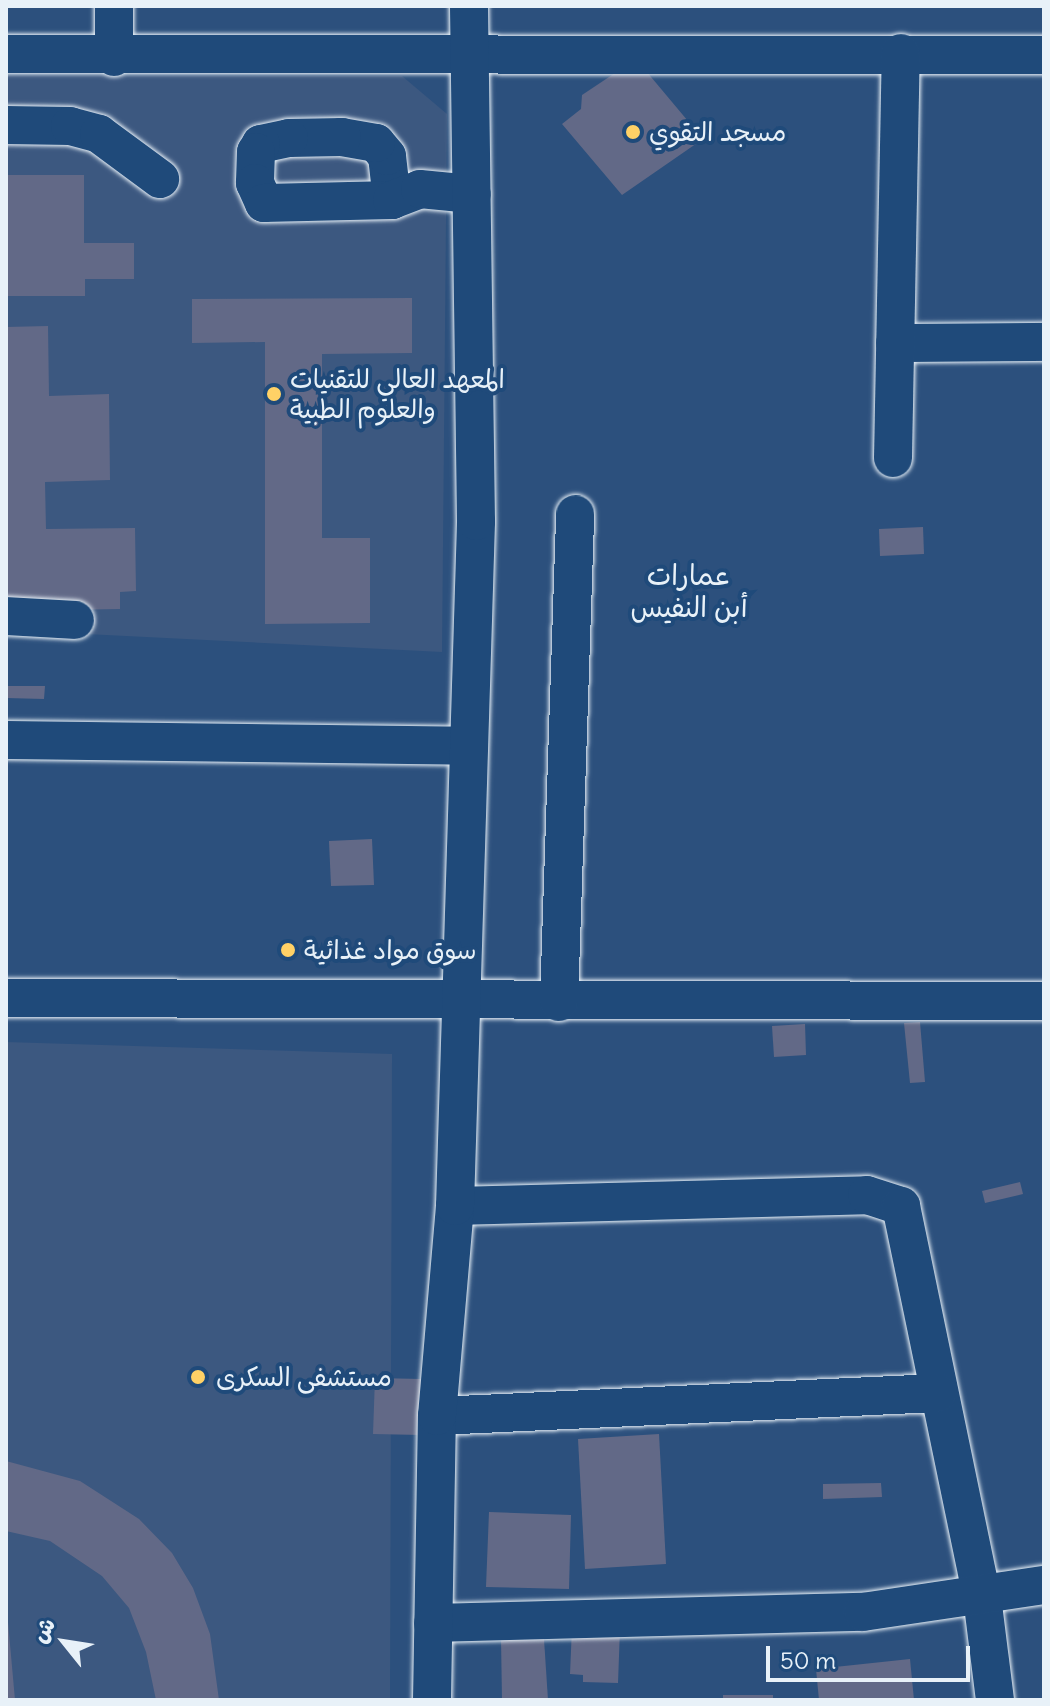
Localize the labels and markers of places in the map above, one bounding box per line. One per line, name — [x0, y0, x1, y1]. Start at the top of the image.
place label: مسجد التقوي — [649, 116, 786, 148]
marker: مسجد التقوي — [624, 123, 642, 141]
place label: المعهد العالي للتقنيات والعلوم الطبية — [290, 363, 505, 424]
marker: المعهد العالي للتقنيات والعلوم الطبية — [265, 385, 283, 403]
place label: سوق مواد غذائية — [304, 934, 477, 966]
marker: سوق مواد غذائية — [279, 941, 297, 959]
place label: مستشفى السكرى — [216, 1361, 392, 1393]
marker: مستشفى السكرى — [187, 1366, 209, 1388]

